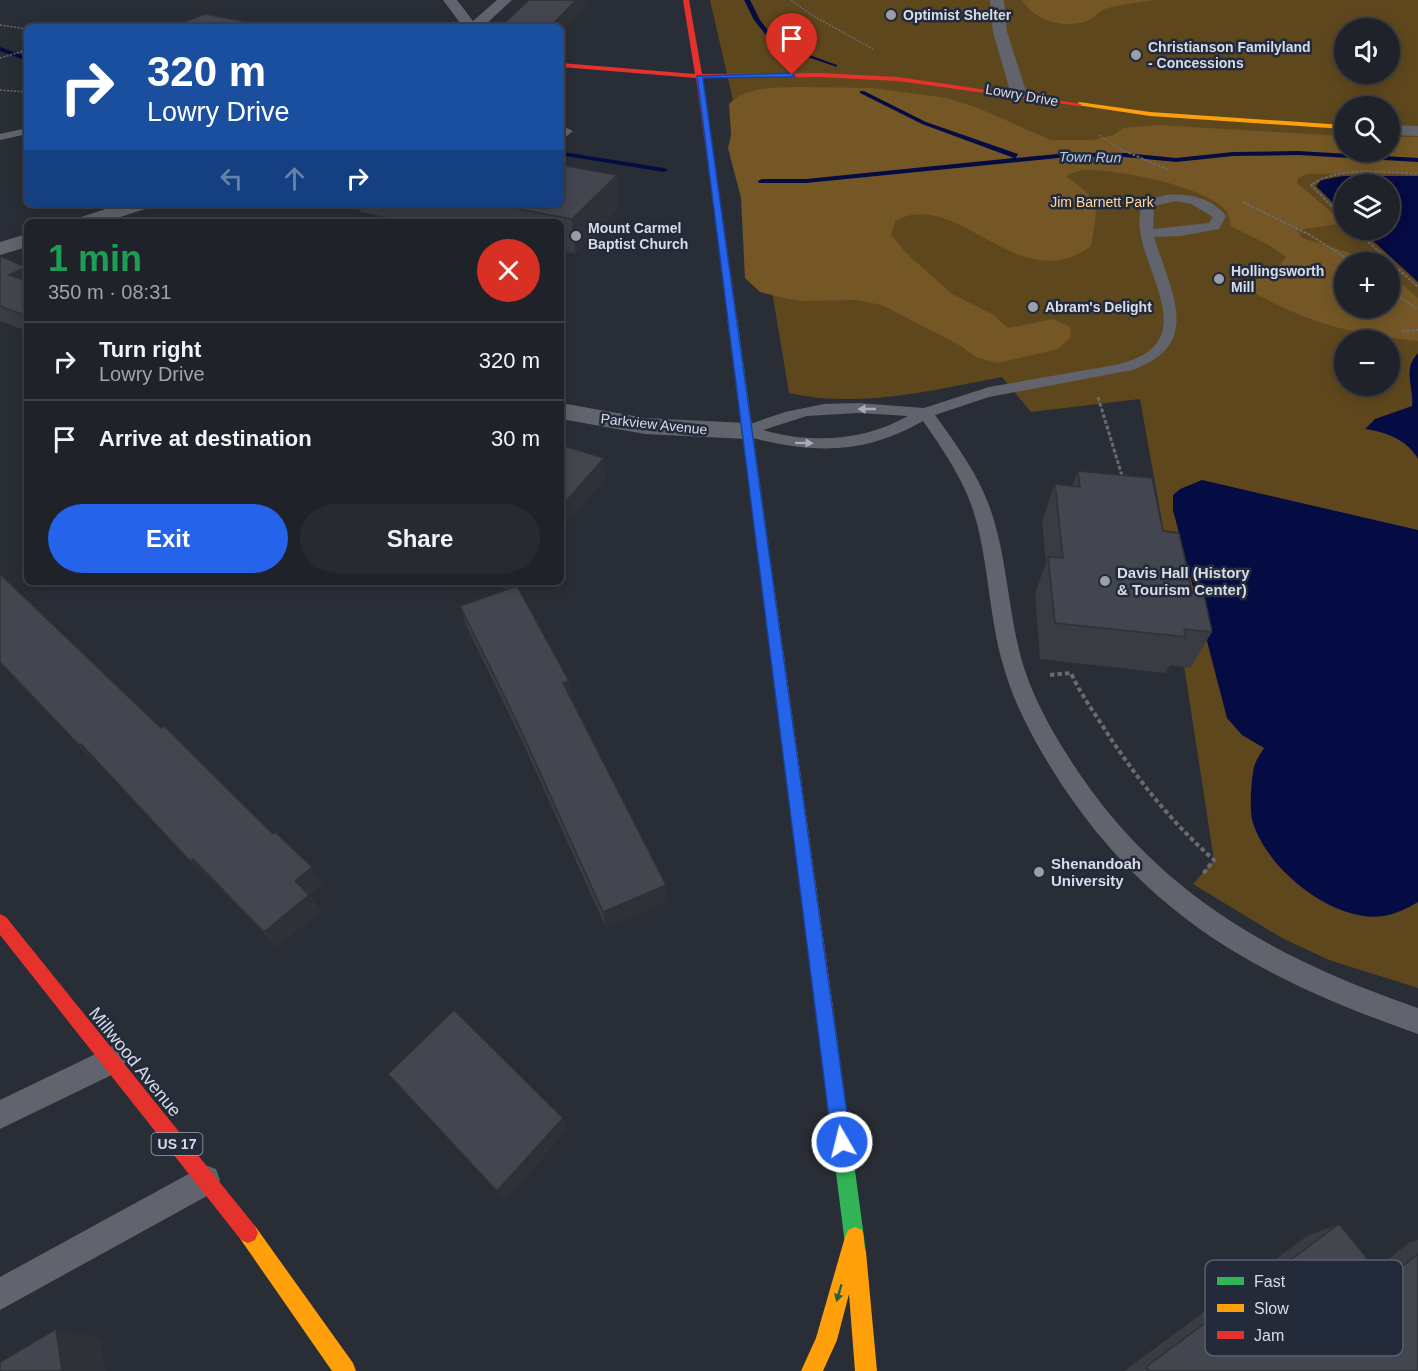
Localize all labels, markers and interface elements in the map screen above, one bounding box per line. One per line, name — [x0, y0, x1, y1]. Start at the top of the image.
place label: Optimist Shelter — [903, 7, 1012, 23]
marker: Optimist Shelter — [884, 8, 898, 22]
pin — [766, 13, 817, 75]
map controls — [1334, 18, 1400, 396]
button: sound — [1334, 18, 1400, 84]
icon: arrive — [775, 22, 808, 55]
place label: Christianson Familyland - Concessions — [1148, 39, 1311, 71]
icon: right — [48, 48, 126, 126]
text: 320 m — [147, 48, 266, 95]
marker: Christianson Familyland - Concessions — [1129, 48, 1143, 62]
street label: Lowry Drive — [984, 81, 1060, 109]
button: search — [1334, 96, 1400, 162]
text: Lowry Drive — [147, 97, 290, 127]
water label: Town Run — [1059, 148, 1122, 166]
icon: left — [215, 162, 248, 195]
icon: ahead — [278, 162, 311, 195]
icon: right — [341, 162, 374, 195]
button: layers — [1334, 174, 1400, 240]
park label: Jim Barnett Park — [1050, 194, 1155, 210]
place label: Mount Carmel Baptist Church — [588, 220, 688, 252]
marker: Mount Carmel Baptist Church — [569, 229, 583, 243]
text: 1 min — [48, 238, 142, 279]
button: close — [477, 239, 540, 302]
button: + — [1334, 252, 1400, 318]
place label: Hollingsworth Mill — [1231, 263, 1324, 295]
marker: Hollingsworth Mill — [1212, 272, 1226, 286]
text: 350 m · 08:31 — [48, 281, 171, 303]
place label: Abram's Delight — [1045, 299, 1152, 315]
marker: Abram's Delight — [1026, 300, 1040, 314]
button: − — [1334, 330, 1400, 396]
text: Turn right — [99, 337, 201, 362]
icon: right — [48, 345, 81, 378]
text: 320 m — [479, 348, 540, 373]
text: Lowry Drive — [99, 363, 205, 385]
one-way arrow — [857, 404, 876, 414]
street label: Parkview Avenue — [600, 410, 708, 438]
icon: arrive — [48, 423, 81, 456]
text: Arrive at destination — [99, 426, 312, 451]
text: 30 m — [491, 426, 540, 451]
one-way arrow — [794, 438, 813, 448]
button: Exit — [48, 504, 288, 573]
button: Share — [300, 504, 540, 573]
place label: Davis Hall (History & Tourism Center) — [1117, 564, 1250, 598]
marker: Davis Hall (History & Tourism Center) — [1098, 574, 1112, 588]
place label: Shenandoah University — [1051, 855, 1141, 889]
marker: Shenandoah University — [1032, 865, 1046, 879]
street label: Millwood Avenue — [85, 1003, 185, 1121]
position arrow — [810, 1110, 874, 1174]
road number: US 17 — [152, 1133, 202, 1155]
legend — [1205, 1260, 1403, 1356]
text: Fast — [1254, 1273, 1286, 1290]
one-way arrow — [834, 1284, 843, 1302]
text: Slow — [1254, 1300, 1289, 1317]
text: Jam — [1254, 1327, 1284, 1344]

